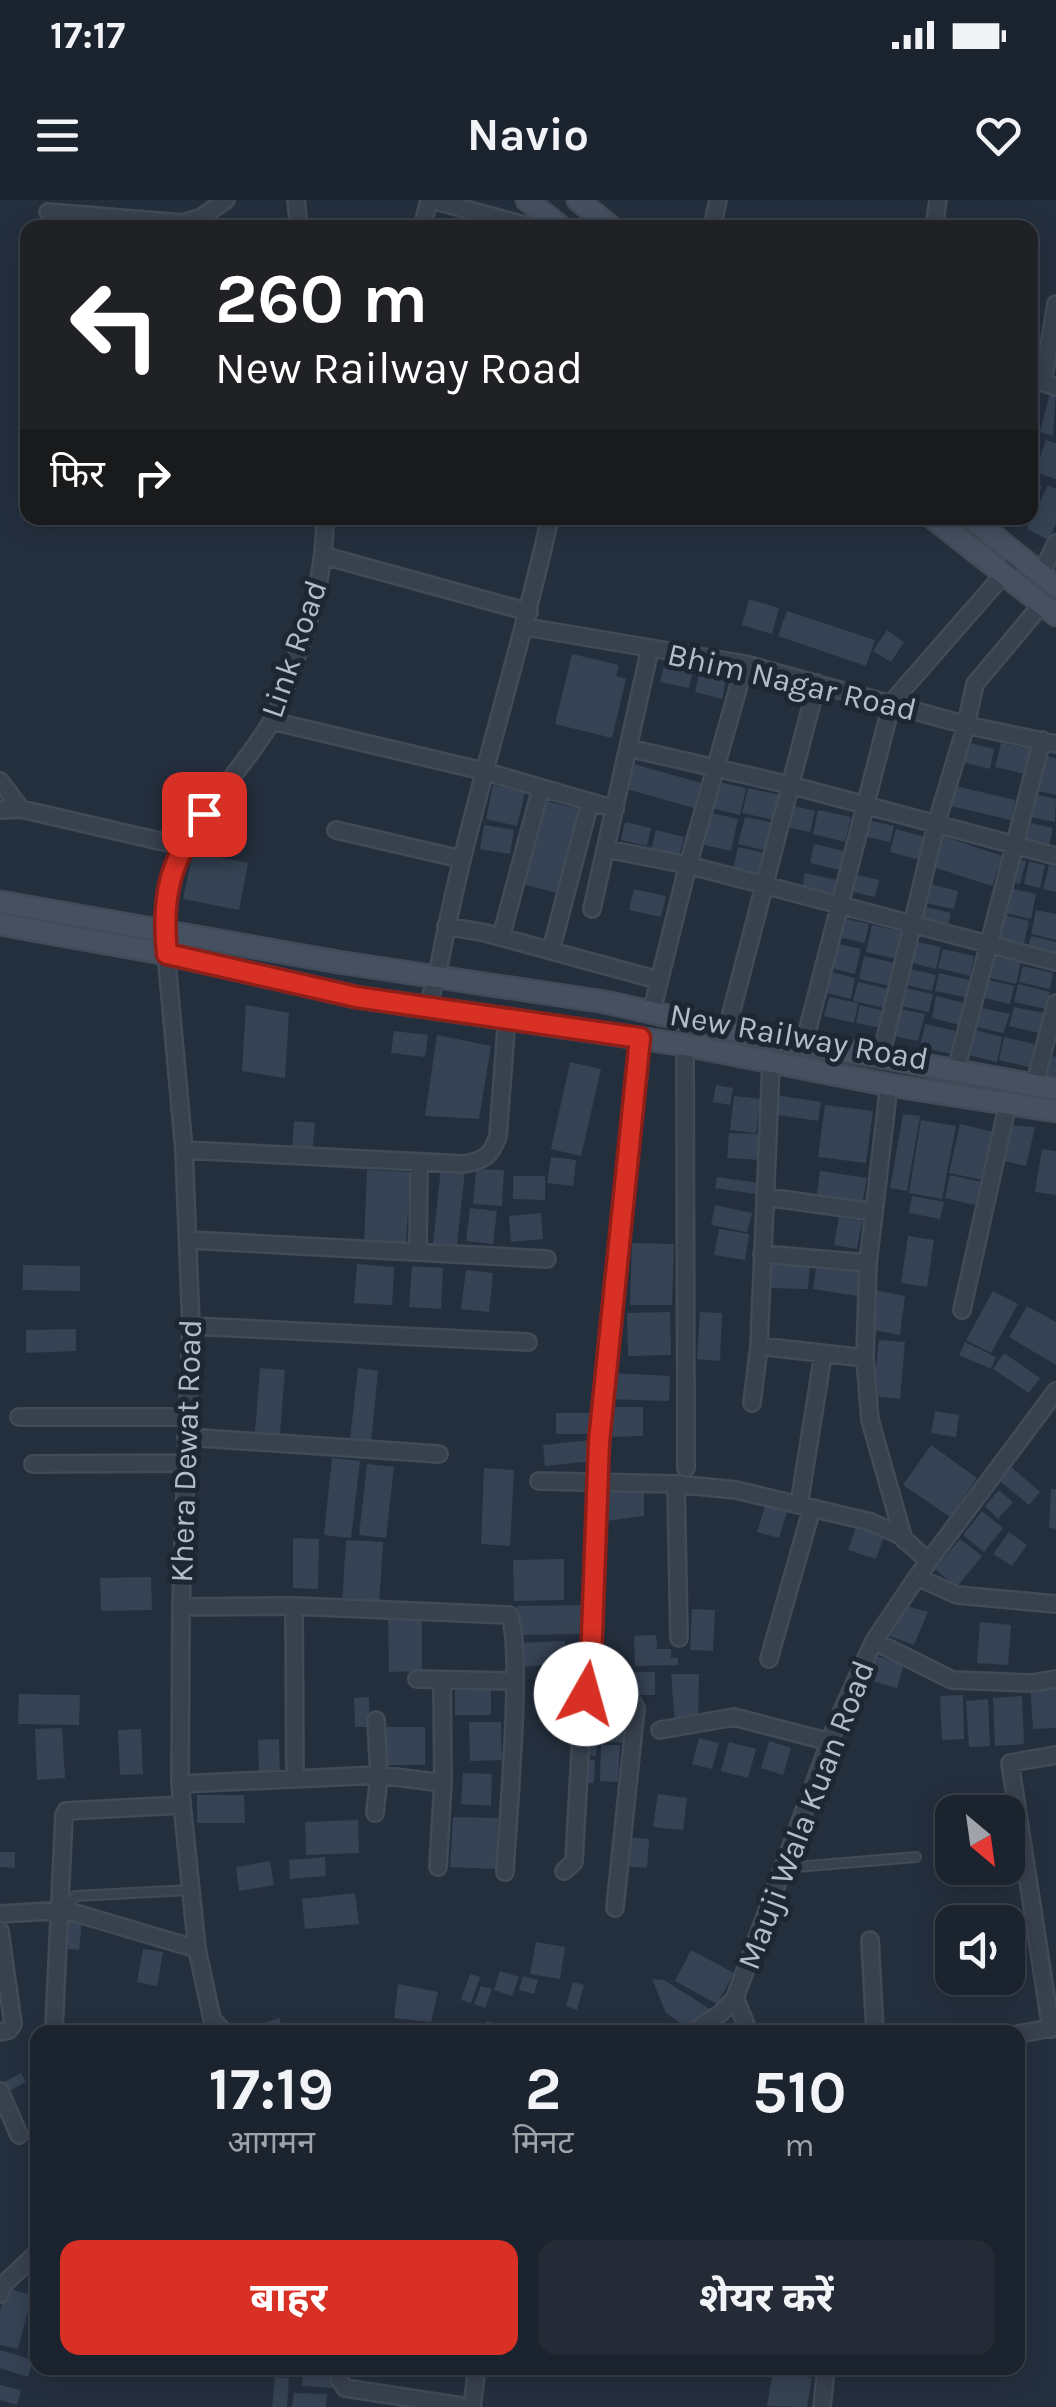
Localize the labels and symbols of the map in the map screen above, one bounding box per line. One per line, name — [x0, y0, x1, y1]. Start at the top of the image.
street label: Link Road — [253, 575, 335, 723]
street label: Bhim Nagar Road — [664, 635, 920, 729]
pin — [162, 772, 247, 857]
street label: New Railway Road — [667, 996, 931, 1078]
street label: Khera Dewat Road — [163, 1319, 209, 1583]
position arrow — [534, 1642, 638, 1746]
street label: Mauji Wala Kuan Road — [730, 1655, 882, 1975]
north arrow — [935, 1795, 1025, 1885]

